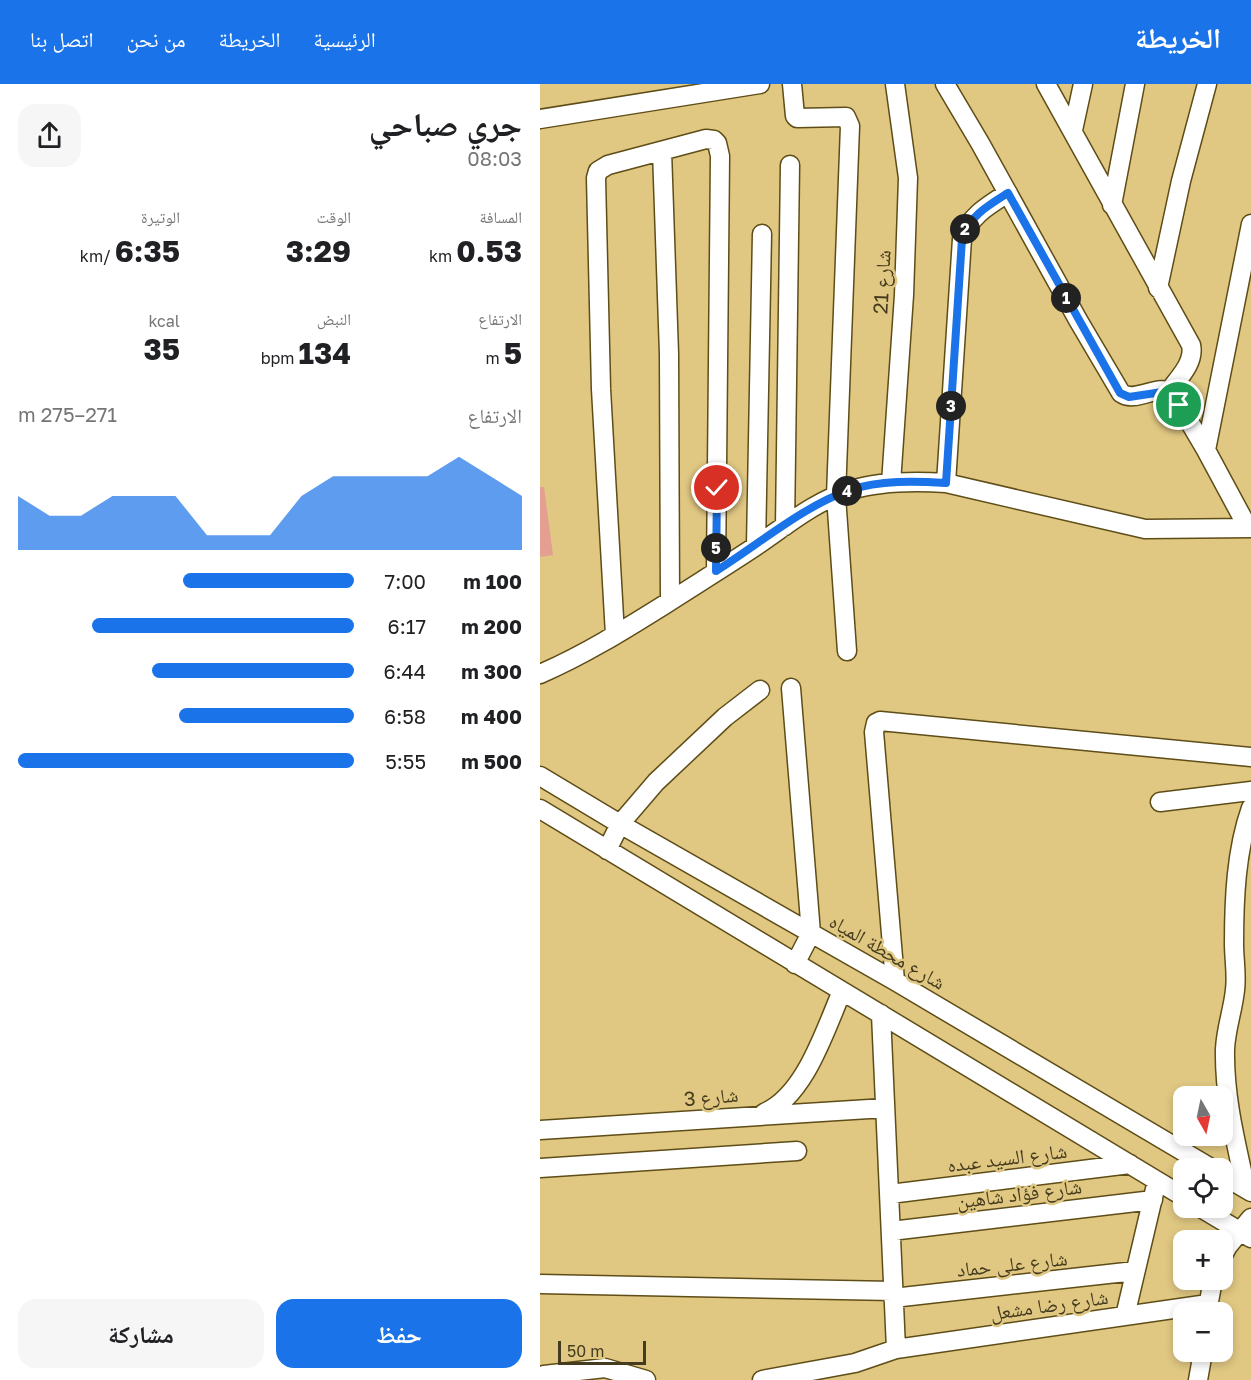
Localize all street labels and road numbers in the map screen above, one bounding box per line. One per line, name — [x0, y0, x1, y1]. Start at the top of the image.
street label: شارع 21 — [867, 249, 897, 315]
street label: شارع محطة المياه — [825, 908, 950, 996]
street label: شارع 3 — [683, 1082, 739, 1112]
street label: شارع السيد عبده — [946, 1138, 1069, 1178]
street label: شارع فؤاد شاهين — [955, 1173, 1083, 1215]
street label: شارع على حماد — [956, 1245, 1069, 1283]
street label: شارع رضا مشعل — [988, 1284, 1110, 1326]

